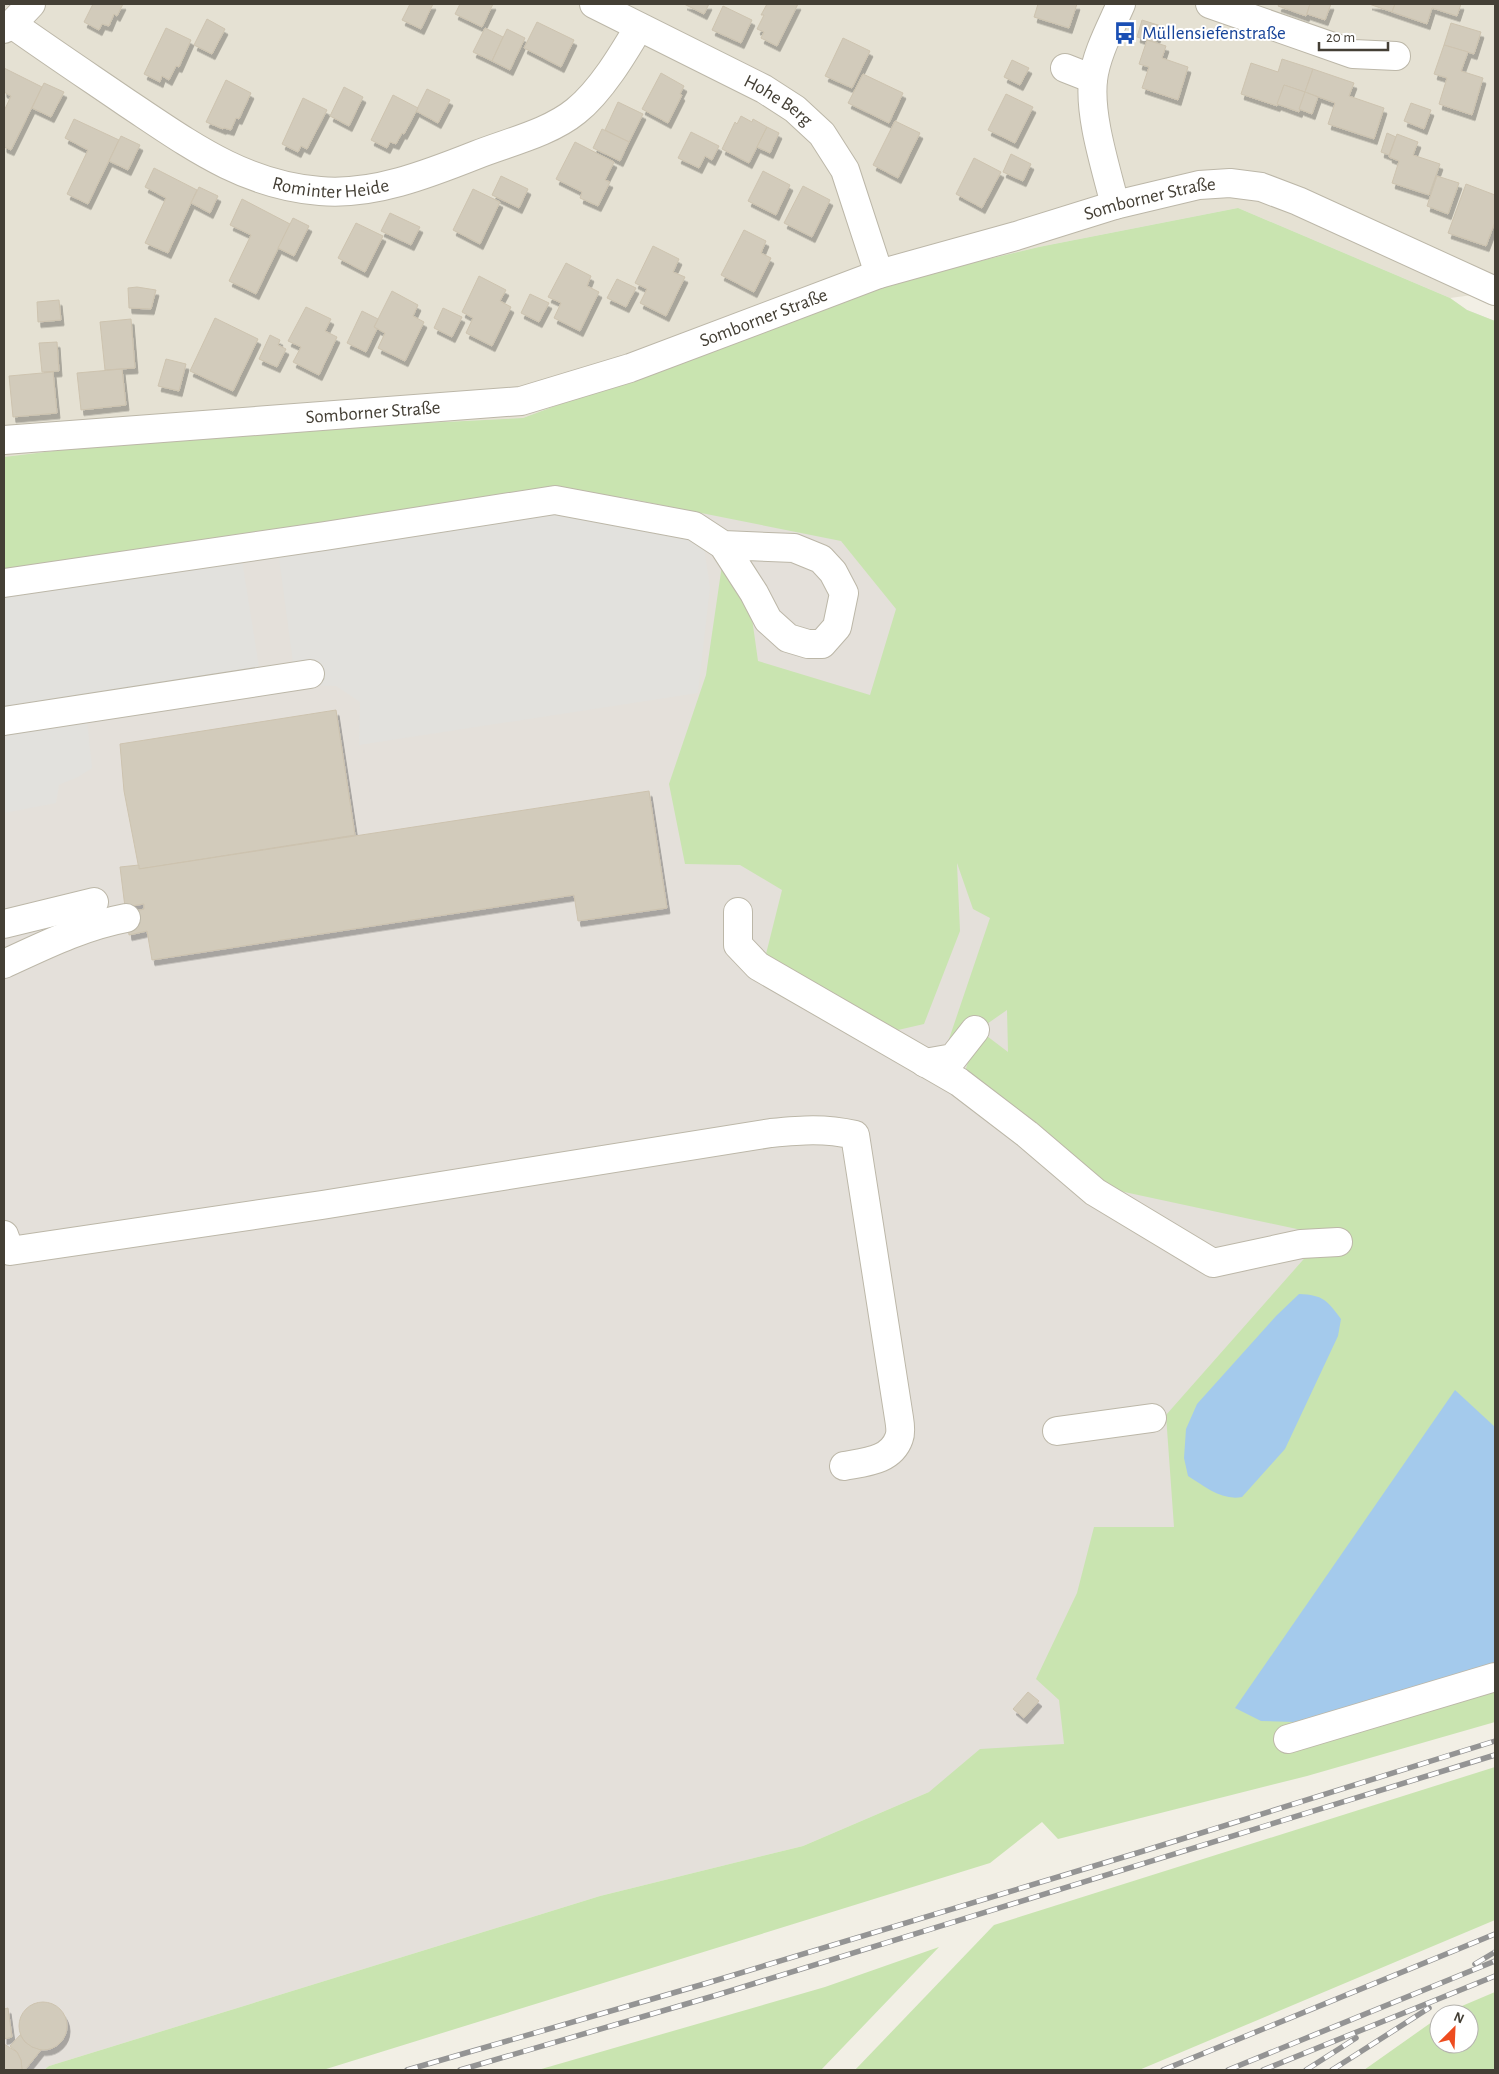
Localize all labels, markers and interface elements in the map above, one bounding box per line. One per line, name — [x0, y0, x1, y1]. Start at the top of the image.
bus stop icon: Müllensiefenstraße — [1112, 20, 1138, 46]
scale bar — [1319, 20, 1388, 52]
place label: Müllensiefenstraße — [1142, 24, 1286, 43]
text: 20 m — [1326, 30, 1355, 45]
street label: Hohe Berg — [741, 71, 817, 130]
street label: Rominter Heide — [270, 173, 391, 201]
street label: Somborner Straße — [1082, 174, 1216, 224]
street label: Somborner Straße — [697, 285, 830, 350]
street label: Somborner Straße — [305, 398, 441, 427]
north arrow — [1429, 2004, 1479, 2054]
text: N — [1452, 2010, 1466, 2026]

